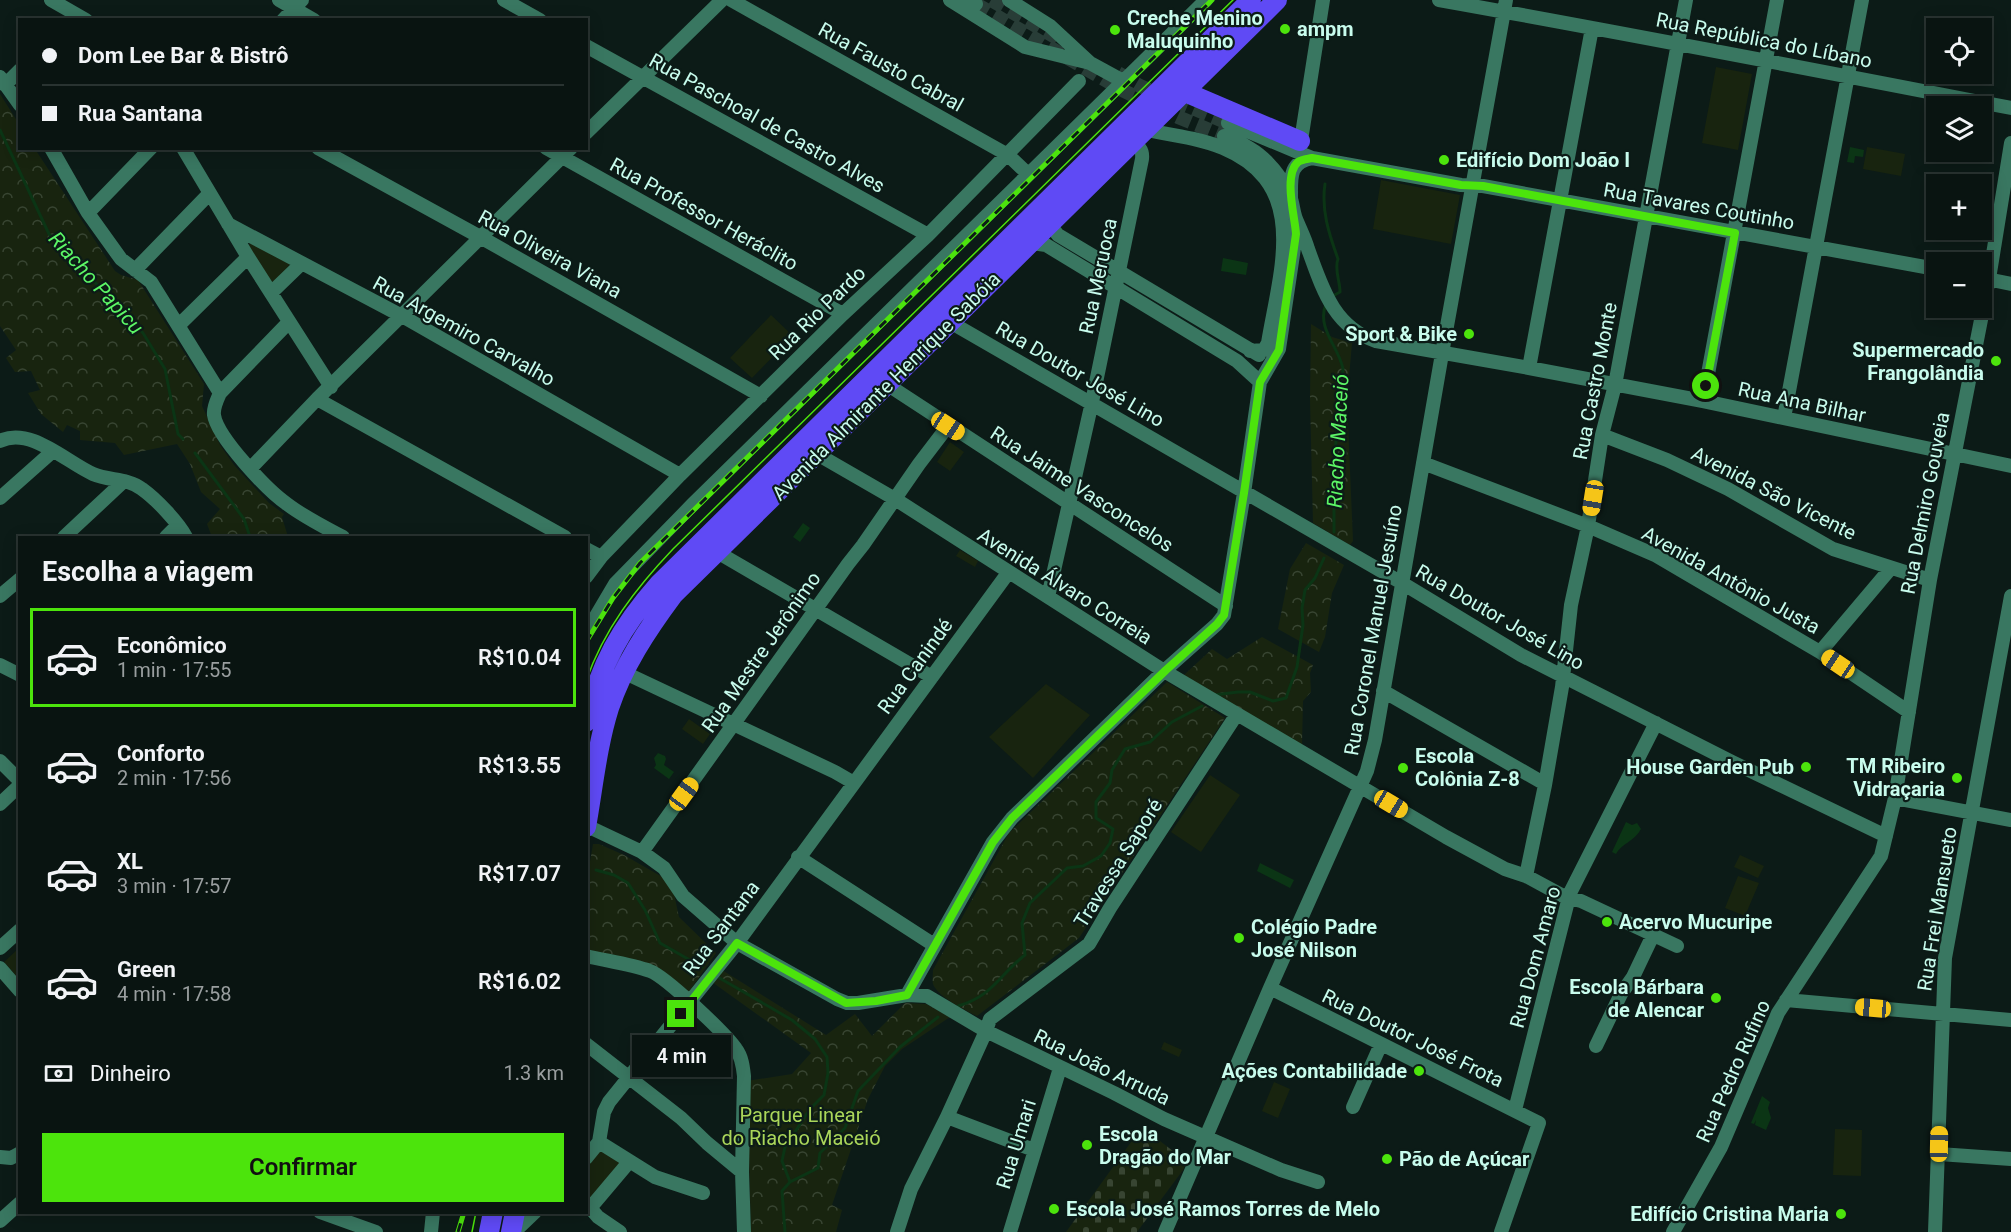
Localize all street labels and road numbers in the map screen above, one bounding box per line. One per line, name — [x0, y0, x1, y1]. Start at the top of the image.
street label: Rua República do Líbano — [1654, 7, 1874, 73]
street label: Rua Fausto Cabral — [814, 17, 968, 117]
street label: Rua Paschoal de Castro Alves — [645, 48, 889, 198]
street label: Rua Professor Heráclito — [606, 152, 802, 276]
street label: Rua Tavares Coutinho — [1602, 177, 1796, 235]
street label: Rua Oliveira Viana — [474, 205, 626, 303]
street label: Rua Meruoca — [1074, 216, 1122, 336]
street label: Rua Rio Pardo — [764, 261, 870, 365]
street label: Avenida Almirante Henrique Sabóia — [767, 267, 1005, 505]
street label: Rua Argemiro Carvalho — [369, 271, 559, 391]
street label: Rua Castro Monte — [1568, 300, 1622, 462]
street label: Rua Doutor José Lino — [991, 316, 1169, 432]
street label: Rua Ana Bilhar — [1736, 377, 1868, 427]
street label: Rua Delmiro Gouveia — [1896, 410, 1954, 596]
street label: Rua Jaime Vasconcelos — [986, 421, 1178, 557]
street label: Avenida São Vicente — [1688, 441, 1860, 545]
street label: Rua Coronel Manuel Jesuíno — [1339, 503, 1407, 757]
street label: Avenida Antônio Justa — [1638, 521, 1824, 639]
street label: Avenida Álvaro Correia — [973, 523, 1157, 649]
street label: Rua Doutor José Lino — [1411, 559, 1589, 675]
street label: Rua Mestre Jerônimo — [696, 567, 826, 737]
street label: Rua Canindé — [872, 614, 958, 718]
street label: Travessa Saporé — [1069, 794, 1167, 932]
street label: Rua Frei Mansueto — [1912, 825, 1962, 993]
street label: Rua Santana — [678, 876, 764, 980]
street label: Rua Dom Amaro — [1505, 884, 1565, 1030]
street label: Rua Doutor José Frota — [1318, 984, 1508, 1092]
street label: Rua Pedro Rufino — [1691, 996, 1775, 1146]
street label: Rua João Arruda — [1030, 1024, 1174, 1110]
street label: Rua Umari — [991, 1096, 1041, 1192]

